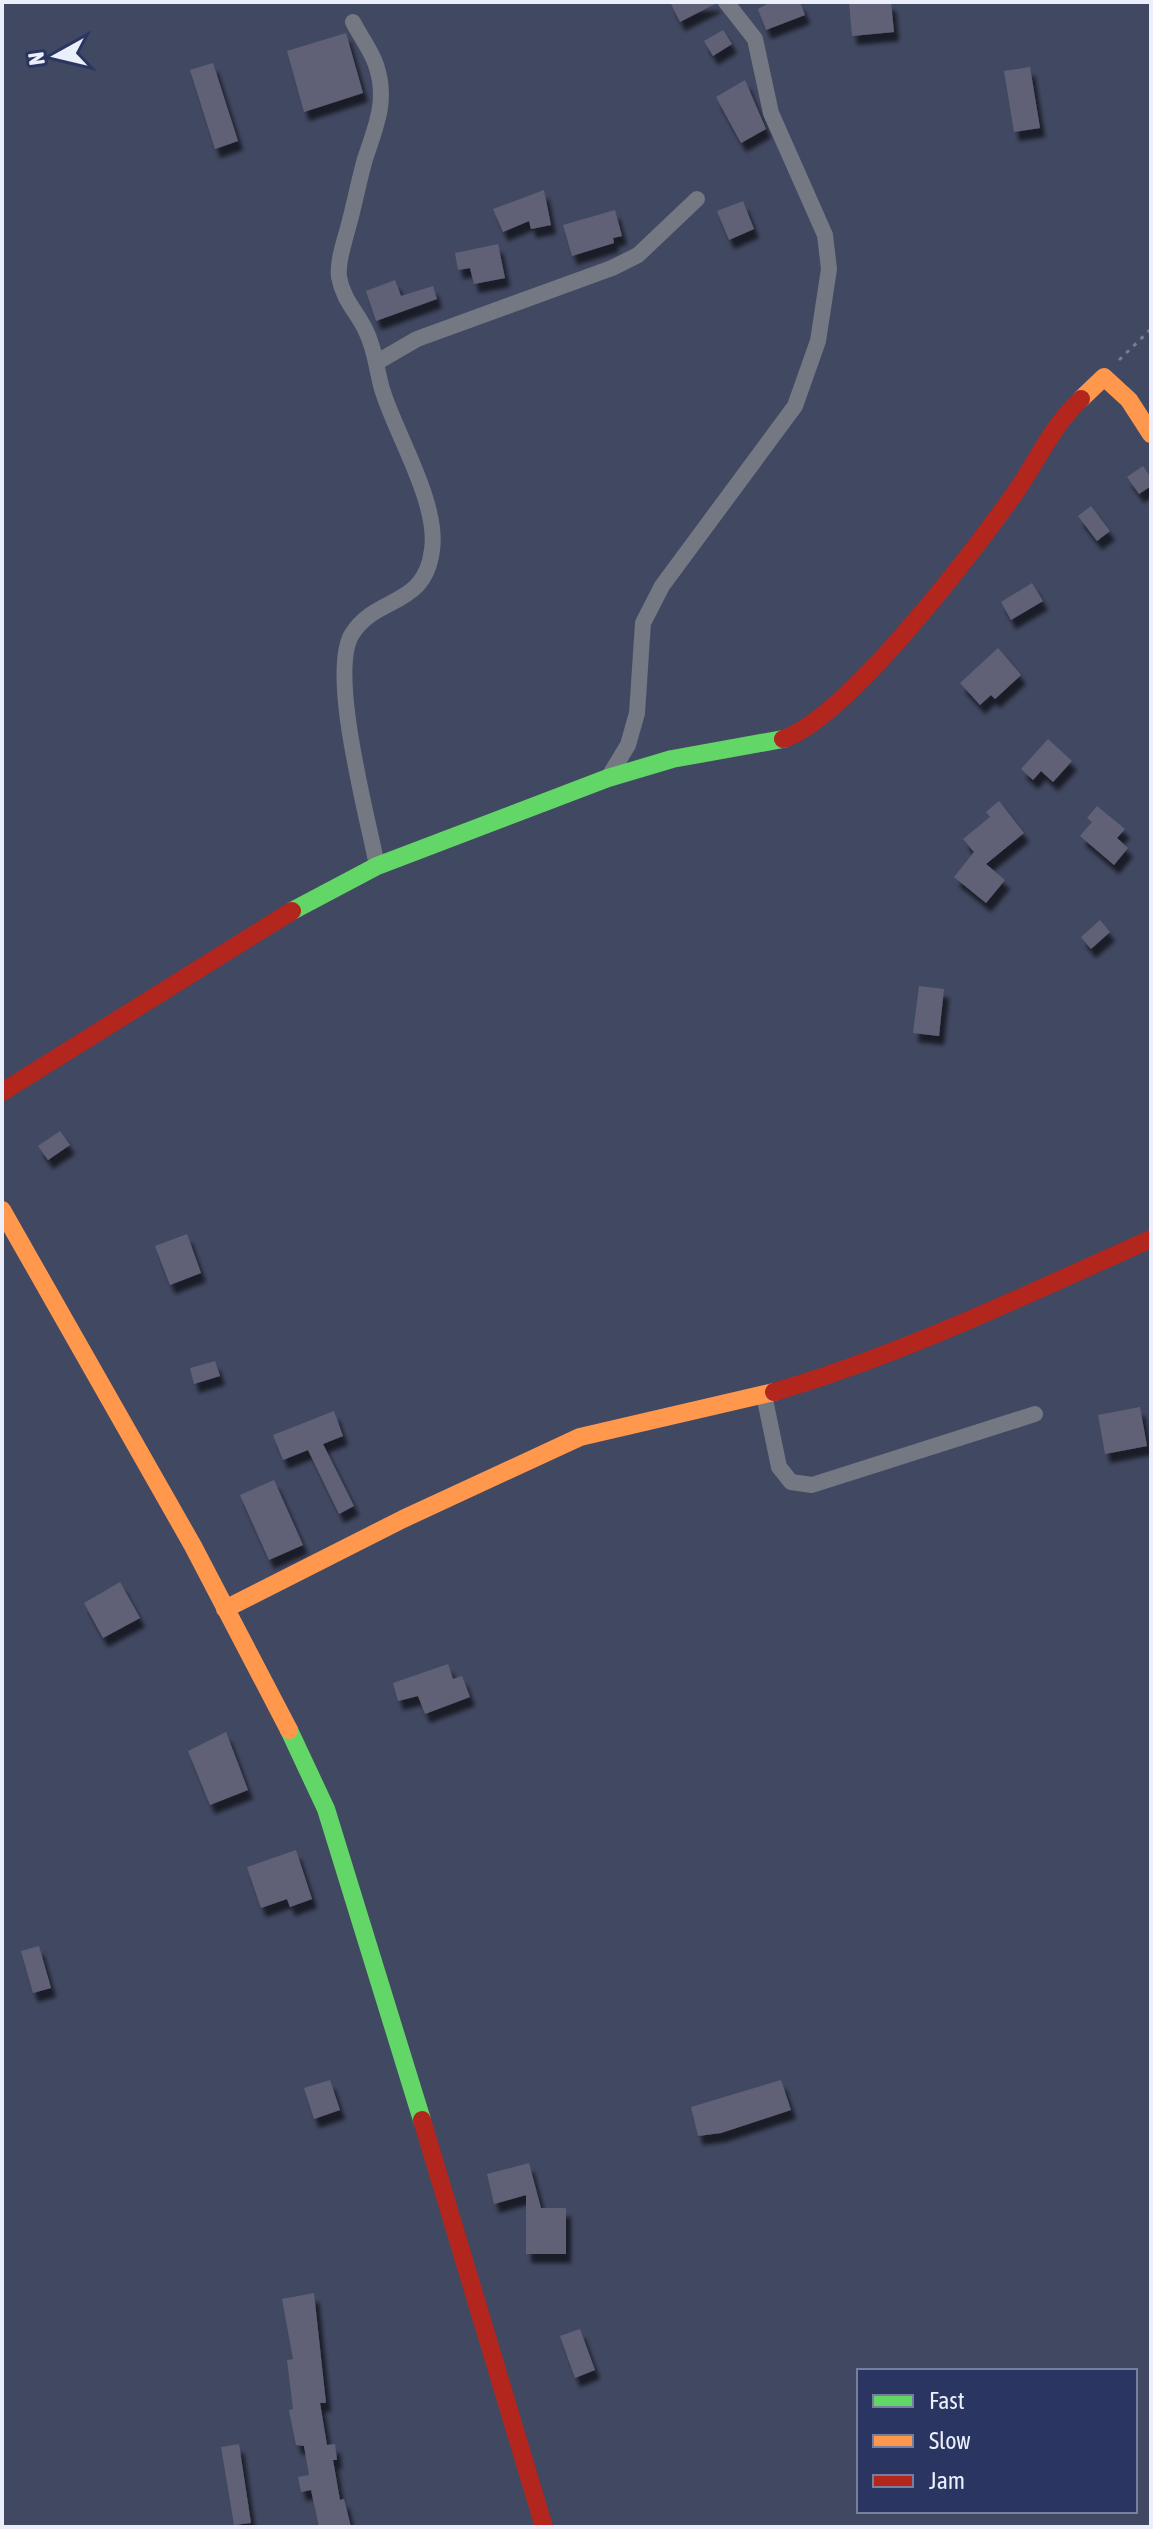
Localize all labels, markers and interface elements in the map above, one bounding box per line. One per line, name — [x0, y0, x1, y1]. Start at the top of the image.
north arrow — [16, 16, 96, 96]
text: N — [22, 51, 50, 67]
legend — [857, 2369, 1137, 2513]
text: Fast — [929, 2387, 965, 2414]
text: Slow — [929, 2427, 971, 2454]
text: Jam — [929, 2467, 965, 2494]

